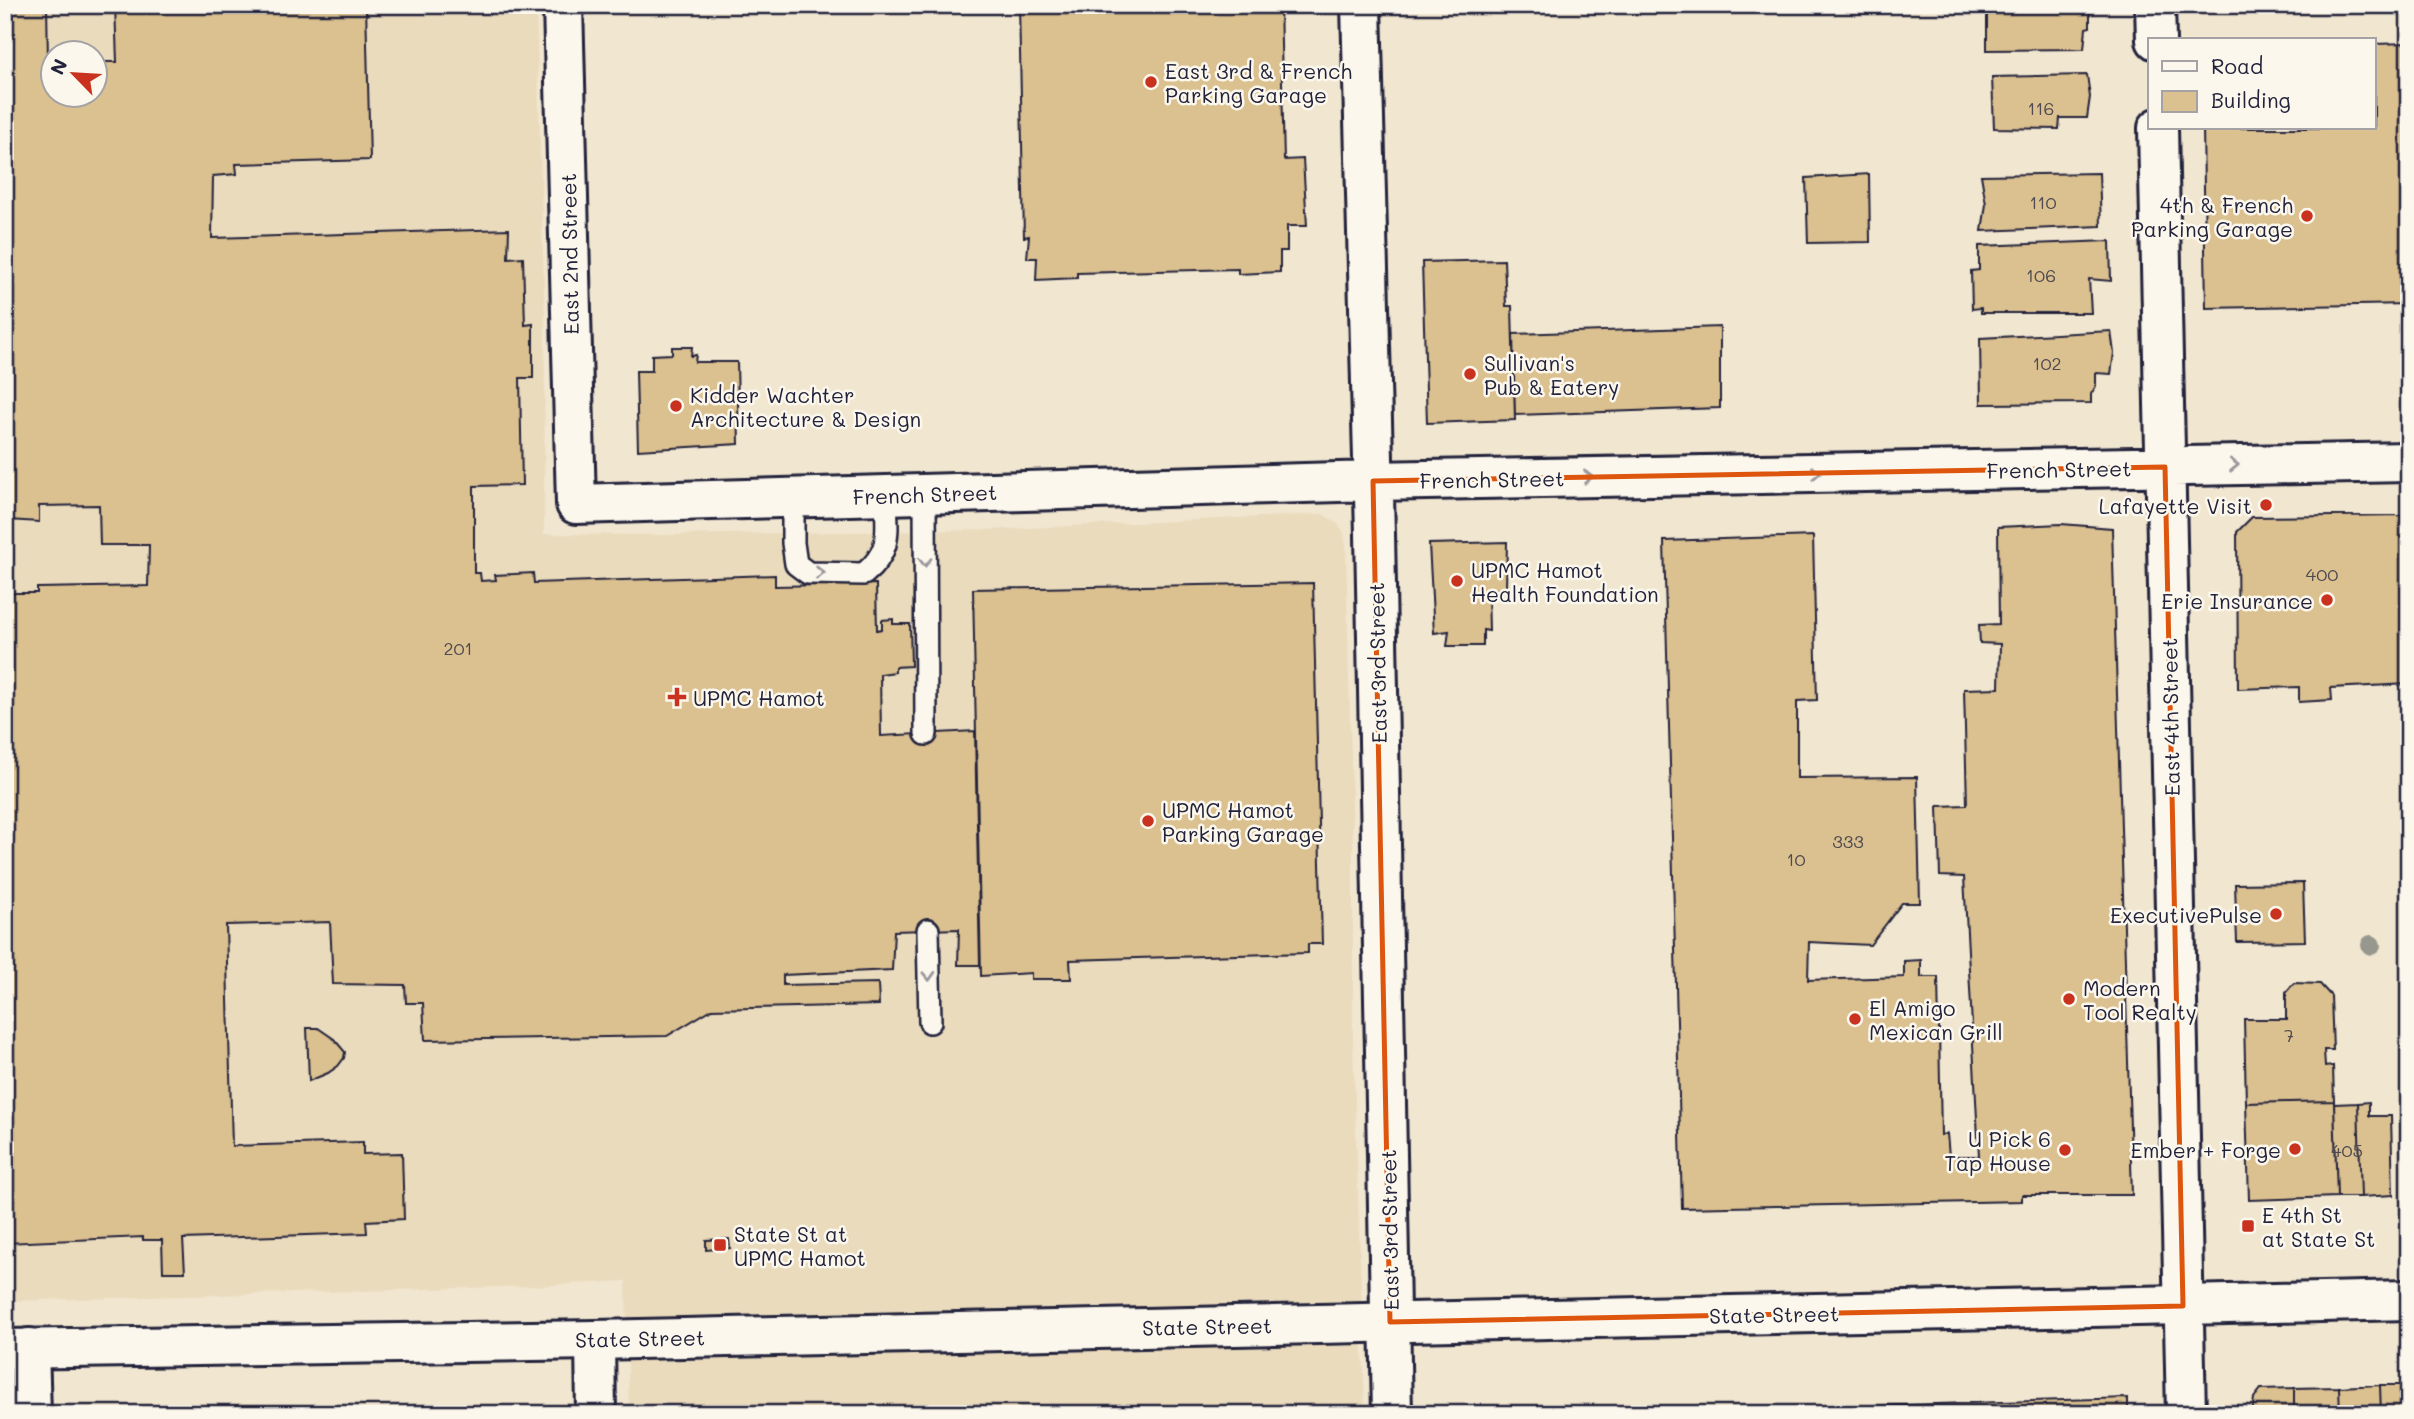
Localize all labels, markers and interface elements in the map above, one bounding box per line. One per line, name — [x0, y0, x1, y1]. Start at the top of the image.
north arrow — [38, 38, 108, 108]
legend — [2148, 38, 2376, 130]
text: Road — [2211, 52, 2263, 79]
text: N — [44, 55, 73, 78]
place label: East 3rd & French Parking Garage — [1165, 57, 1352, 108]
marker: East 3rd & French Parking Garage — [1143, 74, 1159, 90]
text: Building — [2211, 86, 2291, 113]
house number: 116 — [2028, 96, 2054, 120]
street label: East 2nd Street — [554, 173, 584, 335]
house number: 110 — [2029, 190, 2057, 214]
place label: 4th & French Parking Garage — [2131, 191, 2293, 242]
marker: 4th & French Parking Garage — [2299, 208, 2315, 224]
house number: 106 — [2026, 263, 2056, 287]
place label: Sullivan's Pub & Eatery — [1484, 349, 1619, 400]
house number: 102 — [2032, 351, 2062, 375]
marker: Sullivan's Pub & Eatery — [1462, 366, 1478, 382]
place label: Kidder Wachter Architecture & Design — [690, 381, 921, 432]
marker: Kidder Wachter Architecture & Design — [668, 398, 684, 414]
street label: French Street — [1986, 454, 2132, 484]
one-way arrow — [2229, 457, 2239, 473]
street label: French Street — [1419, 464, 1565, 494]
one-way arrow — [1811, 465, 1821, 481]
one-way arrow — [1583, 469, 1594, 485]
street label: French Street — [852, 478, 998, 510]
place label: Lafayette Visit — [2099, 492, 2252, 519]
marker: Lafayette Visit — [2258, 497, 2274, 513]
place label: UPMC Hamot Health Foundation — [1471, 556, 1659, 607]
one-way arrow — [917, 557, 933, 568]
house number: 400 — [2306, 562, 2338, 586]
one-way arrow — [815, 565, 826, 581]
marker: UPMC Hamot Health Foundation — [1449, 573, 1465, 589]
street label: East 3rd Street — [1362, 582, 1392, 744]
place label: Erie Insurance — [2161, 587, 2313, 614]
marker: Erie Insurance — [2319, 592, 2335, 608]
house number: 201 — [443, 636, 473, 660]
street label: East 4th Street — [2155, 638, 2185, 796]
place label: UPMC Hamot — [693, 684, 825, 711]
marker: UPMC Hamot — [667, 687, 687, 707]
place label: UPMC Hamot Parking Garage — [1162, 796, 1324, 847]
marker: UPMC Hamot Parking Garage — [1140, 813, 1156, 829]
house number: 333 — [1832, 829, 1864, 853]
house number: 10 — [1786, 847, 1806, 871]
place label: ExecutivePulse — [2110, 901, 2262, 928]
marker: ExecutivePulse — [2268, 906, 2284, 922]
one-way arrow — [921, 971, 936, 982]
place label: Modern Tool Realty — [2083, 974, 2197, 1025]
marker: Modern Tool Realty — [2061, 991, 2077, 1007]
place label: El Amigo Mexican Grill — [1869, 994, 2003, 1045]
marker: El Amigo Mexican Grill — [1847, 1011, 1863, 1027]
house number: 7 — [2284, 1023, 2294, 1047]
place label: U Pick 6 Tap House — [1944, 1125, 2051, 1176]
place label: Ember + Forge — [2131, 1136, 2281, 1163]
house number: 405 — [2331, 1138, 2363, 1162]
marker: Ember + Forge — [2287, 1141, 2303, 1157]
marker: U Pick 6 Tap House — [2057, 1142, 2073, 1158]
street label: East 3rd Street — [1374, 1149, 1404, 1311]
place label: E 4th St at State St — [2262, 1201, 2375, 1252]
marker: E 4th St at State St — [2240, 1218, 2256, 1234]
place label: State St at UPMC Hamot — [734, 1220, 866, 1271]
marker: State St at UPMC Hamot — [712, 1237, 728, 1253]
street label: State Street — [1709, 1299, 1839, 1329]
street label: State Street — [1142, 1311, 1272, 1341]
street label: State Street — [575, 1323, 705, 1353]

